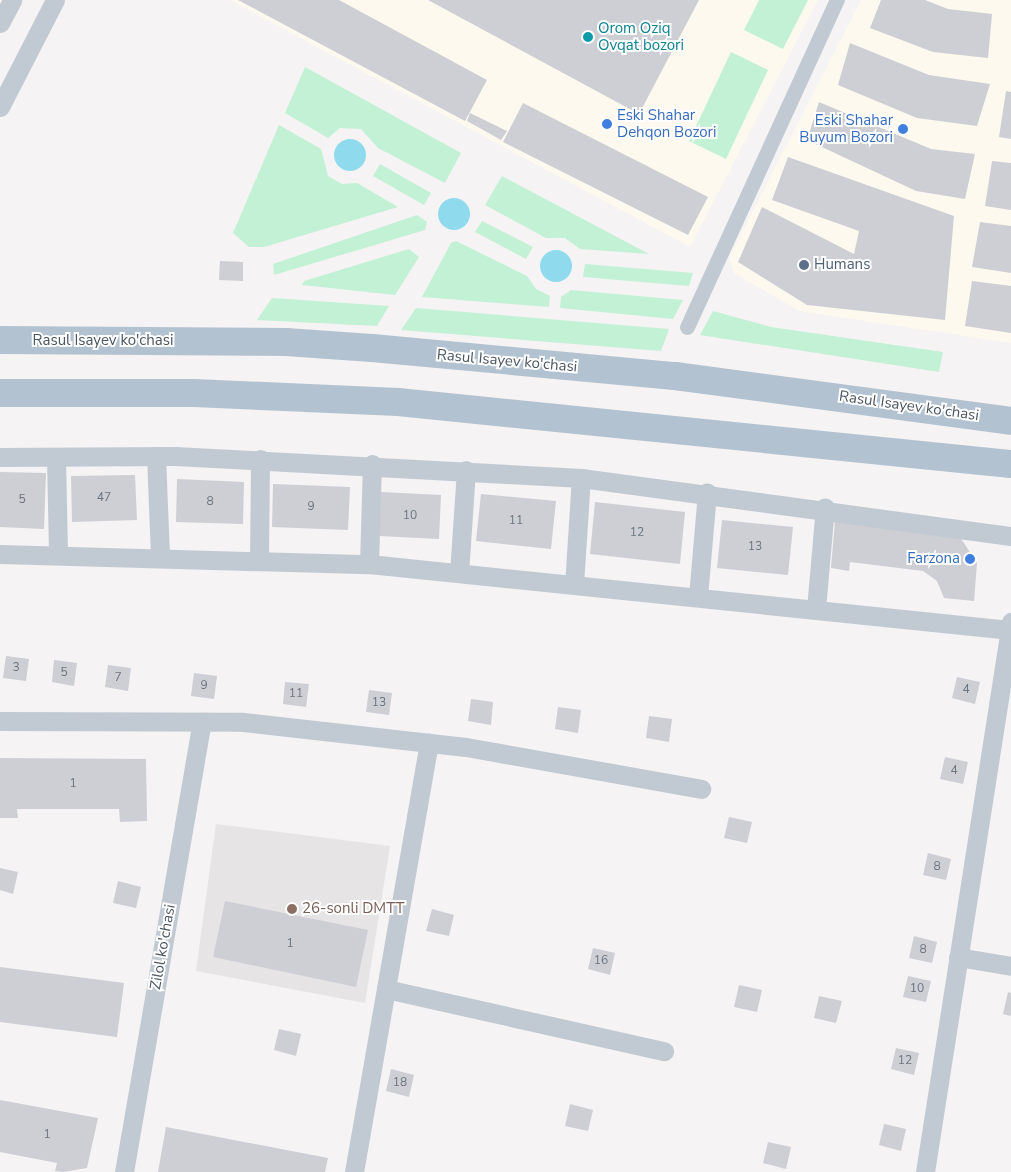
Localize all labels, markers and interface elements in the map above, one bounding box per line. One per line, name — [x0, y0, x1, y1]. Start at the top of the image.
place label: Orom Oziq Ovqat bozori — [598, 19, 684, 54]
marker: Orom Oziq Ovqat bozori — [582, 31, 594, 43]
place label: Eski Shahar Dehqon Bozori — [617, 106, 716, 141]
place label: Eski Shahar Buyum Bozori — [799, 111, 893, 146]
marker: Eski Shahar Dehqon Bozori — [601, 118, 613, 130]
marker: Eski Shahar Buyum Bozori — [897, 123, 909, 135]
place label: Humans — [814, 256, 870, 274]
marker: Humans — [798, 259, 810, 271]
street label: Rasul Isayev ko'chasi — [33, 332, 173, 350]
street label: Rasul Isayev ko'chasi — [436, 346, 578, 376]
street label: Rasul Isayev ko'chasi — [838, 387, 980, 425]
house number: 47 — [97, 491, 111, 505]
house number: 5 — [18, 493, 26, 507]
house number: 8 — [206, 495, 214, 509]
house number: 9 — [307, 500, 315, 514]
house number: 10 — [403, 509, 417, 523]
house number: 11 — [509, 514, 523, 528]
house number: 12 — [630, 526, 644, 540]
house number: 13 — [748, 540, 762, 554]
place label: Farzona — [907, 550, 960, 568]
marker: Farzona — [964, 553, 976, 565]
house number: 3 — [12, 661, 20, 675]
house number: 5 — [60, 666, 68, 680]
house number: 7 — [114, 671, 122, 685]
house number: 9 — [200, 679, 208, 693]
house number: 4 — [962, 683, 970, 697]
house number: 11 — [289, 687, 303, 701]
house number: 13 — [372, 696, 386, 710]
house number: 4 — [950, 764, 958, 778]
house number: 1 — [69, 777, 77, 791]
house number: 8 — [933, 860, 941, 874]
place label: 26-sonli DMTT — [302, 900, 404, 918]
street label: Zilol ko'chasi — [147, 903, 179, 991]
marker: 26-sonli DMTT — [286, 903, 298, 915]
house number: 1 — [286, 937, 294, 951]
house number: 8 — [919, 943, 927, 957]
house number: 16 — [594, 954, 608, 968]
house number: 10 — [910, 982, 924, 996]
house number: 12 — [898, 1054, 912, 1068]
house number: 18 — [393, 1076, 407, 1090]
house number: 1 — [43, 1128, 51, 1142]

